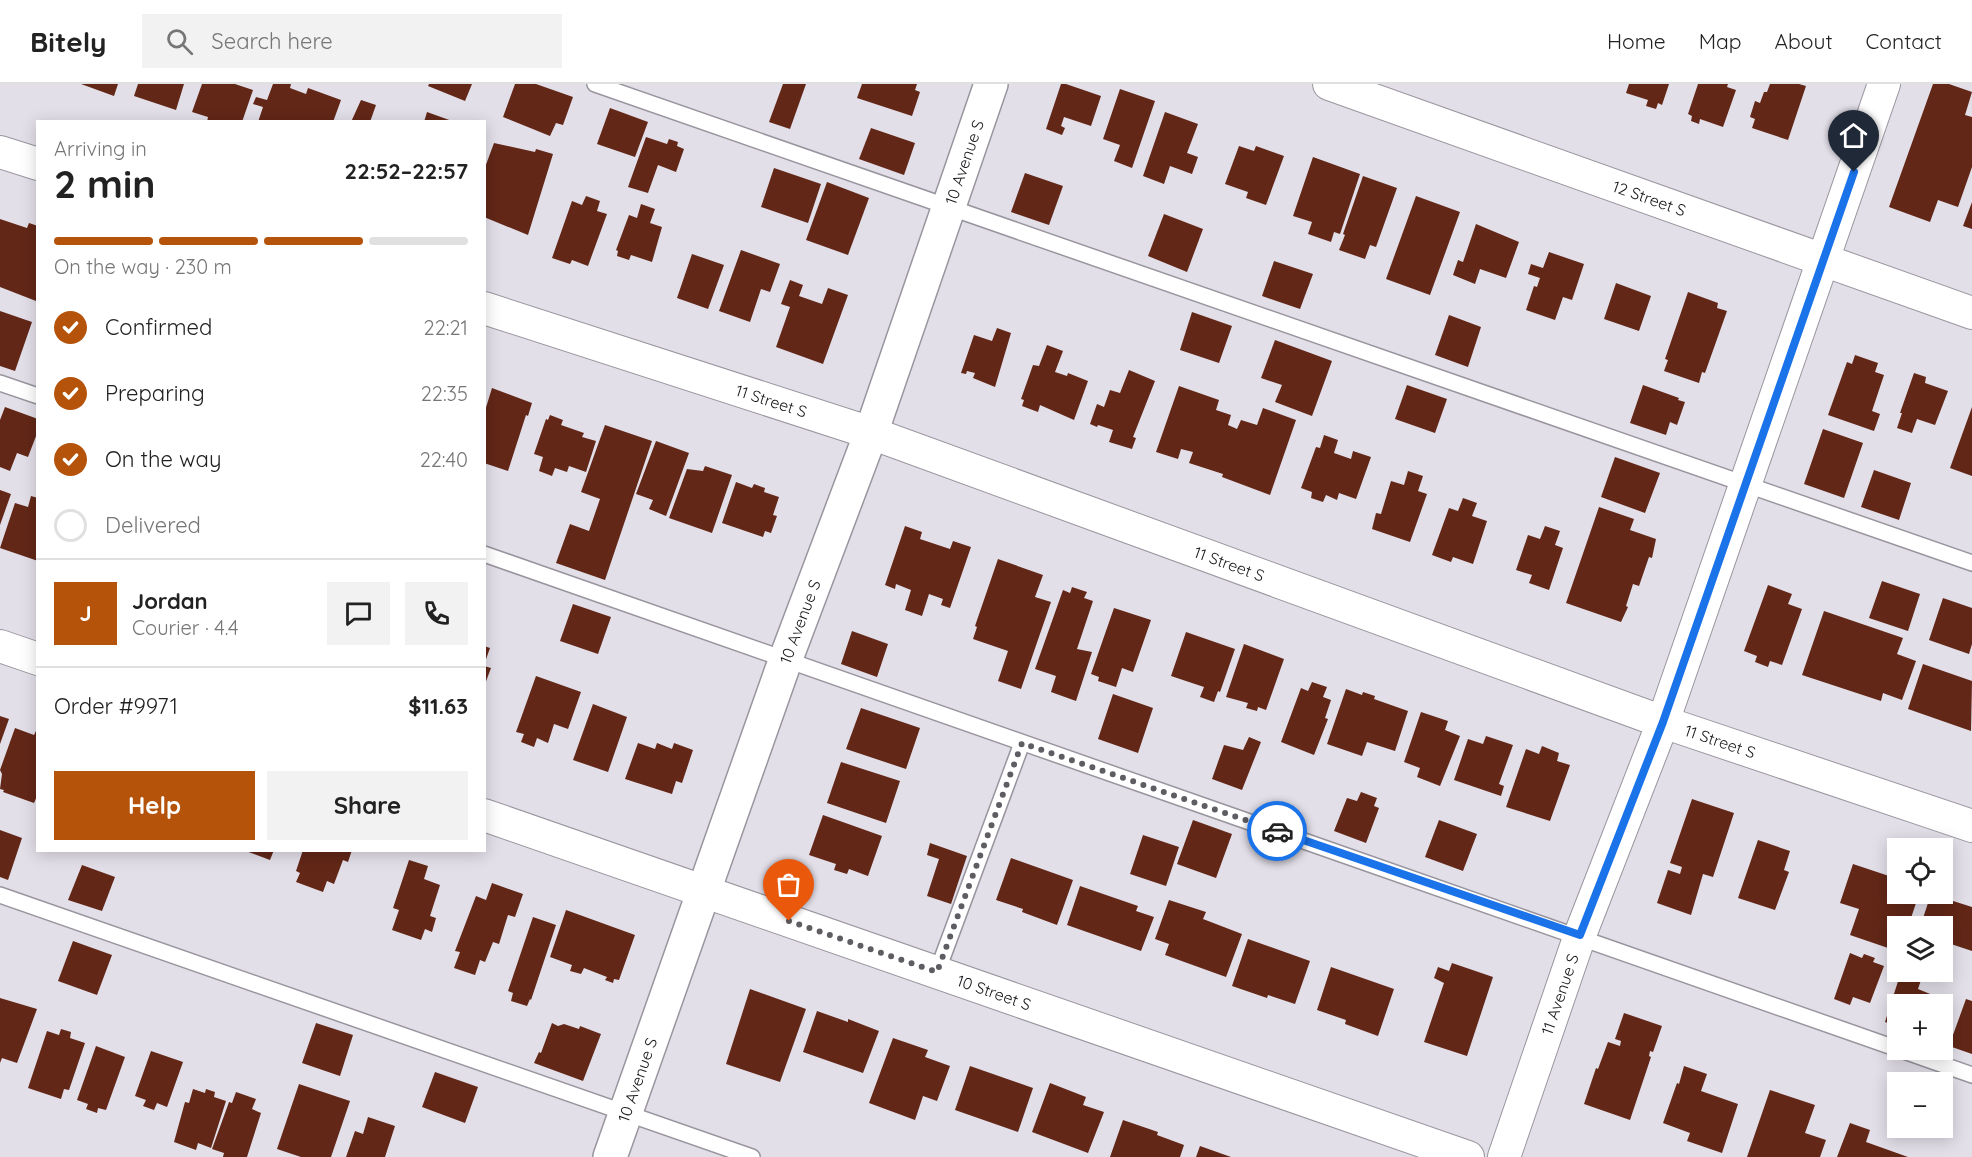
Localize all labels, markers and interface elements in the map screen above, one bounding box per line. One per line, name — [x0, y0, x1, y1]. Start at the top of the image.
search box — [142, 14, 562, 68]
text: Bitely — [30, 24, 106, 59]
icon: search — [163, 25, 196, 58]
text: Search here — [211, 27, 333, 55]
text: Home — [1607, 28, 1666, 54]
text: Map — [1699, 28, 1742, 54]
text: About — [1775, 28, 1833, 54]
text: Contact — [1866, 28, 1942, 54]
pin — [1828, 110, 1879, 172]
street label: 10 Avenue S — [940, 117, 988, 207]
icon: home — [1837, 119, 1870, 152]
text: Arriving in — [54, 136, 147, 161]
text: 22:52–22:57 — [345, 157, 468, 185]
text: 2 min — [54, 159, 156, 208]
street label: 12 Street S — [1610, 176, 1689, 220]
text: On the way · 230 m — [54, 254, 232, 279]
icon: check — [54, 311, 87, 344]
text: Confirmed — [105, 313, 212, 341]
text: 22:21 — [424, 315, 468, 340]
icon: check — [54, 377, 87, 410]
text: Preparing — [105, 379, 205, 407]
street label: 11 Street S — [733, 380, 809, 422]
text: 22:35 — [421, 381, 468, 406]
icon: check — [54, 443, 87, 476]
text: On the way — [105, 445, 221, 473]
text: 22:40 — [420, 447, 468, 472]
text: Delivered — [105, 511, 201, 539]
street label: 11 Street S — [1191, 542, 1267, 586]
street label: 10 Avenue S — [775, 577, 825, 666]
button: chat — [327, 582, 390, 645]
button: phone — [405, 582, 468, 645]
text: Jordan — [132, 587, 208, 615]
text: J — [79, 599, 92, 627]
text: Courier · 4.4 — [132, 615, 238, 640]
text: Order #9971 — [54, 692, 178, 720]
text: $11.63 — [408, 692, 468, 720]
street label: 11 Street S — [1682, 720, 1758, 762]
button: Help — [54, 771, 255, 840]
button: Share — [267, 771, 468, 840]
courier — [1247, 801, 1307, 861]
icon: car — [1261, 815, 1294, 848]
map controls — [1887, 838, 1953, 1138]
button: locate — [1887, 838, 1953, 904]
pin — [763, 859, 814, 921]
icon: bag — [772, 868, 805, 901]
button: layers — [1887, 916, 1953, 982]
street label: 11 Avenue S — [1537, 951, 1583, 1037]
street label: 10 Street S — [954, 970, 1034, 1014]
button: + — [1887, 994, 1953, 1060]
street label: 10 Avenue S — [613, 1035, 661, 1124]
button: − — [1887, 1072, 1953, 1138]

